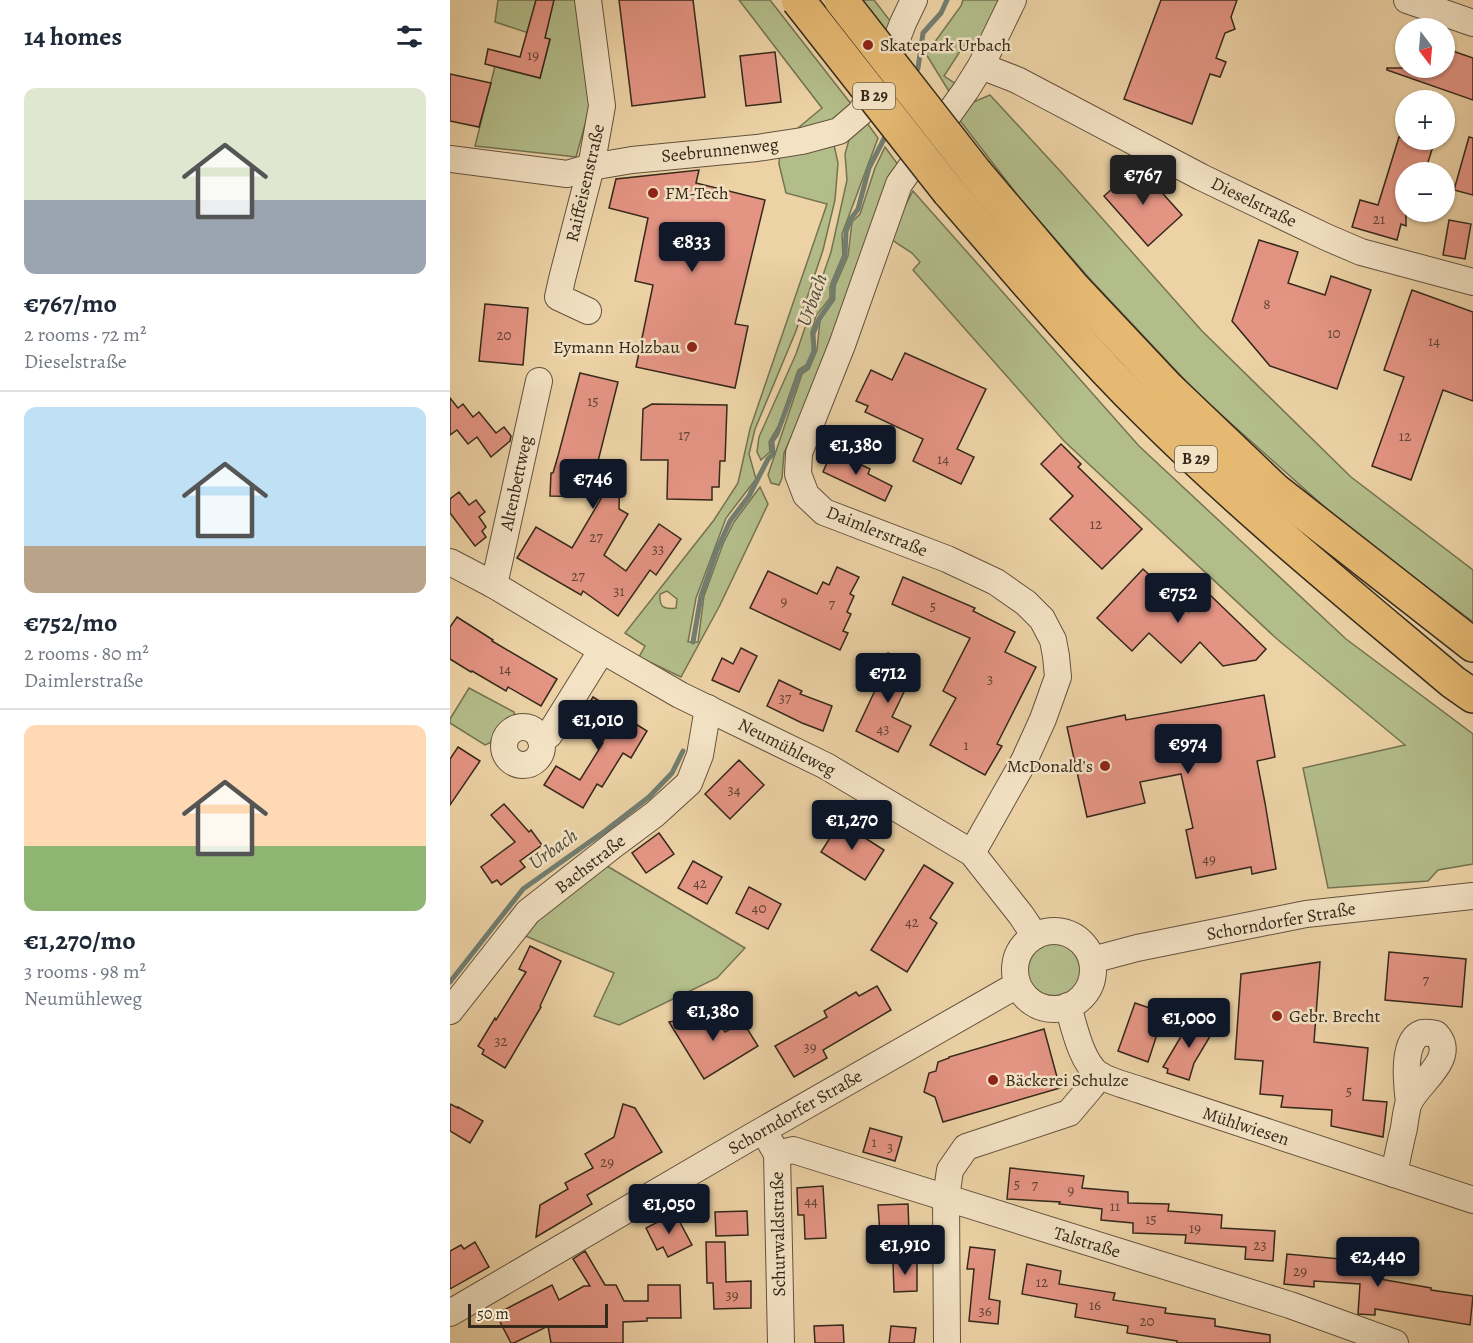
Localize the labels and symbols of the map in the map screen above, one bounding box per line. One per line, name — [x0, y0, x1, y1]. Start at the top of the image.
north arrow — [1395, 18, 1455, 78]
place label: Skatepark Urbach — [880, 33, 1012, 57]
marker: Skatepark Urbach — [861, 38, 875, 52]
house number: 19 — [527, 45, 539, 65]
road number: B 29 — [853, 83, 895, 109]
street label: Raiffeisenstraße — [560, 122, 610, 244]
street label: Seebrunnenweg — [660, 132, 780, 168]
pin: €767 — [1107, 155, 1179, 206]
street label: Dieselstraße — [1207, 171, 1301, 233]
place label: FM-Tech — [665, 181, 729, 205]
marker: FM-Tech — [646, 186, 660, 200]
house number: 21 — [1373, 209, 1385, 229]
pin: €833 — [656, 222, 728, 273]
water label: Urbach — [790, 270, 834, 330]
house number: 8 — [1263, 294, 1271, 314]
house number: 10 — [1327, 323, 1341, 343]
house number: 20 — [496, 325, 512, 345]
house number: 14 — [1428, 331, 1440, 351]
place label: Eymann Holzbau — [553, 335, 680, 359]
marker: Eymann Holzbau — [685, 340, 699, 354]
house number: 15 — [587, 391, 599, 411]
house number: 17 — [678, 425, 690, 445]
pin: €1,380 — [807, 425, 905, 476]
house number: 12 — [1399, 426, 1411, 446]
street label: Altenbettweg — [494, 433, 538, 534]
road number: B 29 — [1175, 446, 1217, 472]
house number: 14 — [937, 449, 949, 469]
pin: €746 — [557, 459, 629, 510]
street label: Daimlerstraße — [823, 500, 931, 562]
house number: 12 — [1090, 514, 1102, 534]
house number: 27 — [589, 527, 603, 547]
house number: 33 — [652, 539, 664, 559]
house number: 27 — [571, 566, 585, 586]
pin: €752 — [1142, 573, 1214, 624]
house number: 31 — [613, 581, 625, 601]
house number: 9 — [781, 591, 788, 611]
house number: 7 — [829, 594, 836, 614]
house number: 5 — [930, 596, 936, 616]
pin: €712 — [852, 653, 924, 704]
house number: 14 — [499, 659, 511, 679]
house number: 3 — [987, 669, 993, 689]
house number: 37 — [779, 688, 792, 708]
pin: €1,010 — [549, 700, 647, 751]
street label: Neumühleweg — [734, 712, 840, 782]
house number: 43 — [876, 719, 890, 739]
pin: €974 — [1152, 724, 1224, 775]
house number: 1 — [963, 735, 969, 755]
place label: McDonald's — [1007, 754, 1093, 778]
marker: McDonald's — [1098, 759, 1112, 773]
house number: 34 — [727, 780, 741, 800]
pin: €1,270 — [803, 800, 901, 851]
water label: Urbach — [523, 822, 583, 876]
street label: Bachstraße — [550, 829, 630, 899]
house number: 49 — [1202, 849, 1216, 869]
house number: 42 — [693, 873, 707, 893]
street label: Schorndorfer Straße — [1205, 896, 1357, 946]
house number: 40 — [752, 898, 766, 918]
house number: 42 — [905, 912, 919, 932]
house number: 7 — [1423, 970, 1430, 990]
pin: €1,380 — [664, 991, 762, 1042]
pin: €1,000 — [1140, 998, 1238, 1049]
place label: Gebr. Brecht — [1289, 1004, 1381, 1028]
marker: Gebr. Brecht — [1270, 1009, 1284, 1023]
house number: 32 — [494, 1031, 508, 1051]
house number: 39 — [803, 1037, 817, 1057]
street label: Schorndorfer Straße — [724, 1064, 866, 1160]
place label: Bäckerei Schulze — [1005, 1068, 1129, 1092]
marker: Bäckerei Schulze — [986, 1073, 1000, 1087]
house number: 5 — [1346, 1081, 1352, 1101]
street label: Mühlwiesen — [1200, 1101, 1292, 1151]
house number: 1 — [871, 1132, 877, 1152]
house number: 3 — [887, 1137, 893, 1157]
house number: 29 — [600, 1152, 614, 1172]
street label: Schurwaldstraße — [765, 1171, 791, 1297]
house number: 5 — [1014, 1174, 1020, 1194]
house number: 7 — [1032, 1175, 1039, 1195]
house number: 9 — [1068, 1180, 1075, 1200]
pin: €1,050 — [620, 1184, 718, 1235]
house number: 44 — [804, 1191, 818, 1211]
house number: 11 — [1110, 1196, 1120, 1216]
house number: 15 — [1145, 1209, 1157, 1229]
house number: 19 — [1189, 1218, 1201, 1238]
street label: Talstraße — [1051, 1220, 1123, 1264]
pin: €1,910 — [856, 1225, 954, 1276]
house number: 23 — [1253, 1235, 1267, 1255]
pin: €2,440 — [1329, 1237, 1427, 1288]
house number: 29 — [1293, 1261, 1307, 1281]
house number: 12 — [1036, 1272, 1048, 1292]
house number: 39 — [725, 1285, 739, 1305]
house number: 16 — [1089, 1295, 1101, 1315]
scale bar — [468, 1301, 608, 1328]
house number: 36 — [978, 1301, 992, 1321]
house number: 20 — [1139, 1311, 1155, 1331]

